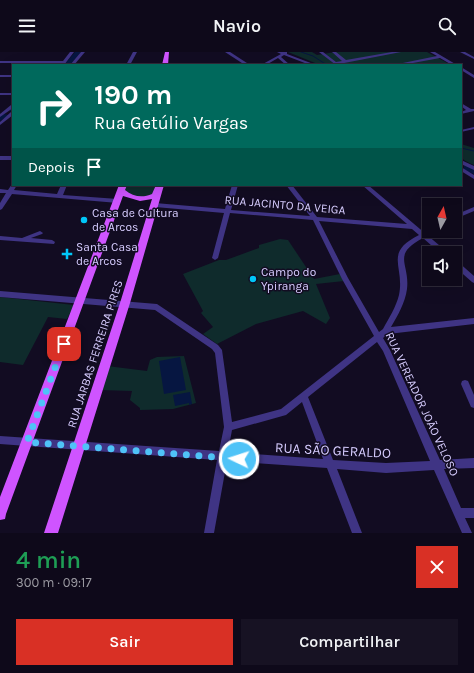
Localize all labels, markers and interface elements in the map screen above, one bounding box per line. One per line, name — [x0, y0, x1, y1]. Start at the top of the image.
icon: menu — [16, 15, 38, 37]
text: Navio — [213, 15, 261, 37]
icon: search — [436, 15, 458, 37]
text: 190 m — [94, 78, 172, 111]
icon: right — [28, 80, 80, 132]
text: Rua Getúlio Vargas — [94, 112, 248, 134]
icon: arrive — [83, 156, 105, 178]
text: Depois — [28, 158, 75, 176]
street label: RUA JACINTO DA VEIGA — [224, 193, 346, 217]
north arrow — [422, 198, 462, 238]
map controls — [422, 198, 462, 286]
place label: Casa de Cultura de Arcos — [92, 206, 179, 234]
marker: Casa de Cultura de Arcos — [79, 215, 89, 225]
place label: Santa Casa de Arcos — [76, 240, 138, 268]
button: sound — [422, 246, 462, 286]
marker: Santa Casa de Arcos — [61, 248, 73, 260]
place label: Campo do Ypiranga — [261, 265, 316, 293]
marker: Campo do Ypiranga — [248, 274, 258, 284]
street label: RUA JARBAS FERREIRA PIRES — [64, 278, 126, 430]
pin — [47, 327, 81, 361]
street label: RUA VEREADOR JOÃO VELOSO — [382, 330, 462, 478]
icon: arrive — [53, 333, 75, 355]
position arrow — [218, 438, 260, 480]
street label: RUA SÃO GERALDO — [274, 439, 391, 462]
text: 4 min — [16, 546, 81, 574]
button: close — [416, 546, 458, 588]
text: 300 m · 09:17 — [16, 575, 92, 590]
button: Sair — [16, 619, 233, 665]
button: Compartilhar — [241, 619, 458, 665]

